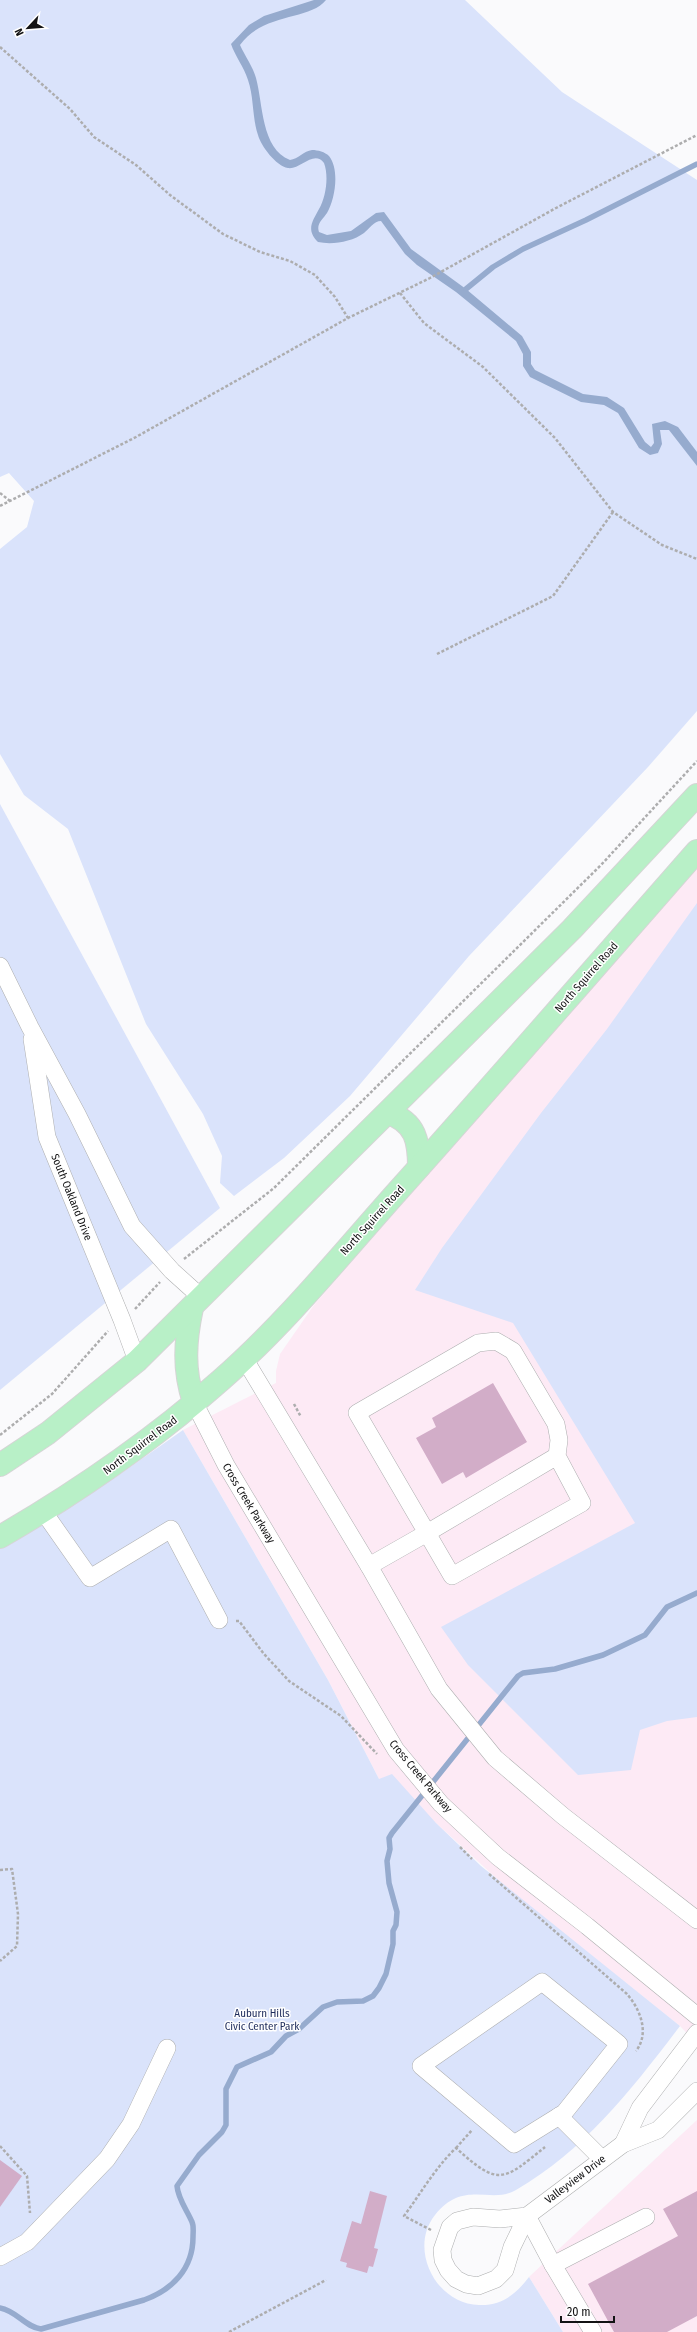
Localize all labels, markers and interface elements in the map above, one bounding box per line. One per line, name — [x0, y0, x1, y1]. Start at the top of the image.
north arrow — [8, 8, 48, 48]
text: N — [12, 26, 27, 38]
street label: North Squirrel Road — [552, 939, 621, 1015]
street label: South Oakland Drive — [48, 1152, 95, 1242]
street label: North Squirrel Road — [338, 1183, 407, 1258]
street label: North Squirrel Road — [101, 1413, 180, 1477]
street label: Cross Creek Parkway — [220, 1461, 278, 1546]
street label: Cross Creek Parkway — [386, 1737, 455, 1815]
park label: Auburn Hills Civic Center Park — [225, 2007, 300, 2033]
street label: Valleyview Drive — [542, 2152, 608, 2206]
scale bar — [561, 2298, 614, 2324]
text: 20 m — [567, 2305, 591, 2319]

